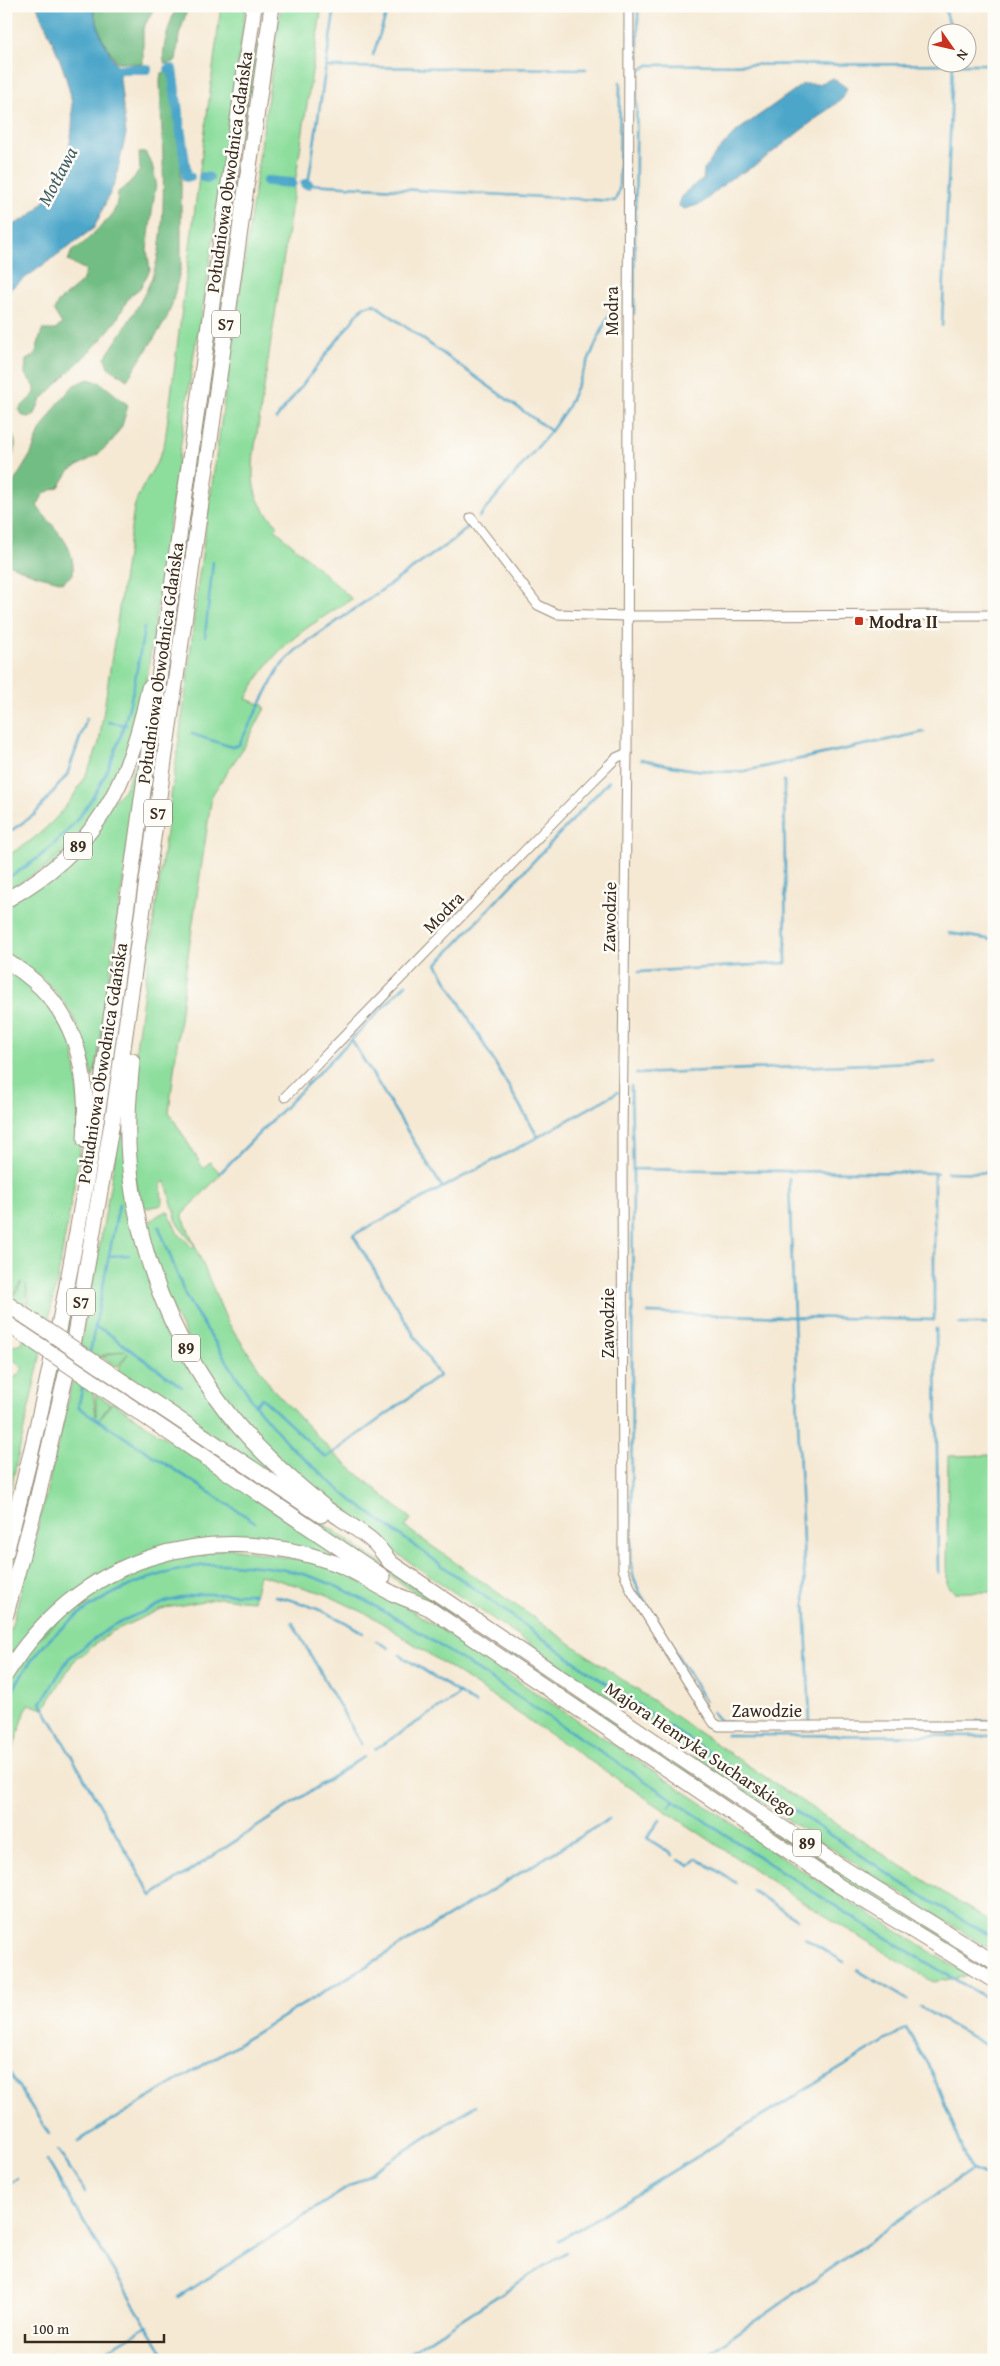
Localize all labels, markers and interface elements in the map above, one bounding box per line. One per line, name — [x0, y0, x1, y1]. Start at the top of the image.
north arrow — [928, 22, 978, 72]
text: N — [952, 46, 974, 65]
street label: Południowa Obwodnica Gdańska — [199, 49, 259, 294]
water label: Motława — [30, 141, 84, 210]
street label: Modra — [598, 286, 625, 336]
road number: S7 — [212, 310, 240, 338]
street label: Południowa Obwodnica Gdańska — [130, 540, 190, 785]
place label: Modra II — [869, 608, 938, 635]
marker: Modra II — [853, 615, 865, 627]
road number: S7 — [144, 800, 172, 826]
road number: 89 — [64, 832, 92, 859]
street label: Zawodzie — [595, 882, 623, 952]
street label: Modra — [416, 885, 470, 939]
street label: Południowa Obwodnica Gdańska — [70, 940, 134, 1185]
road number: S7 — [67, 1288, 95, 1315]
street label: Zawodzie — [594, 1288, 621, 1358]
road number: 89 — [172, 1335, 200, 1362]
street label: Majora Henryka Sucharskiego — [600, 1675, 802, 1823]
street label: Zawodzie — [732, 1697, 802, 1724]
road number: 89 — [793, 1830, 821, 1856]
scale bar — [25, 2311, 164, 2343]
text: 100 m — [32, 2318, 70, 2339]

